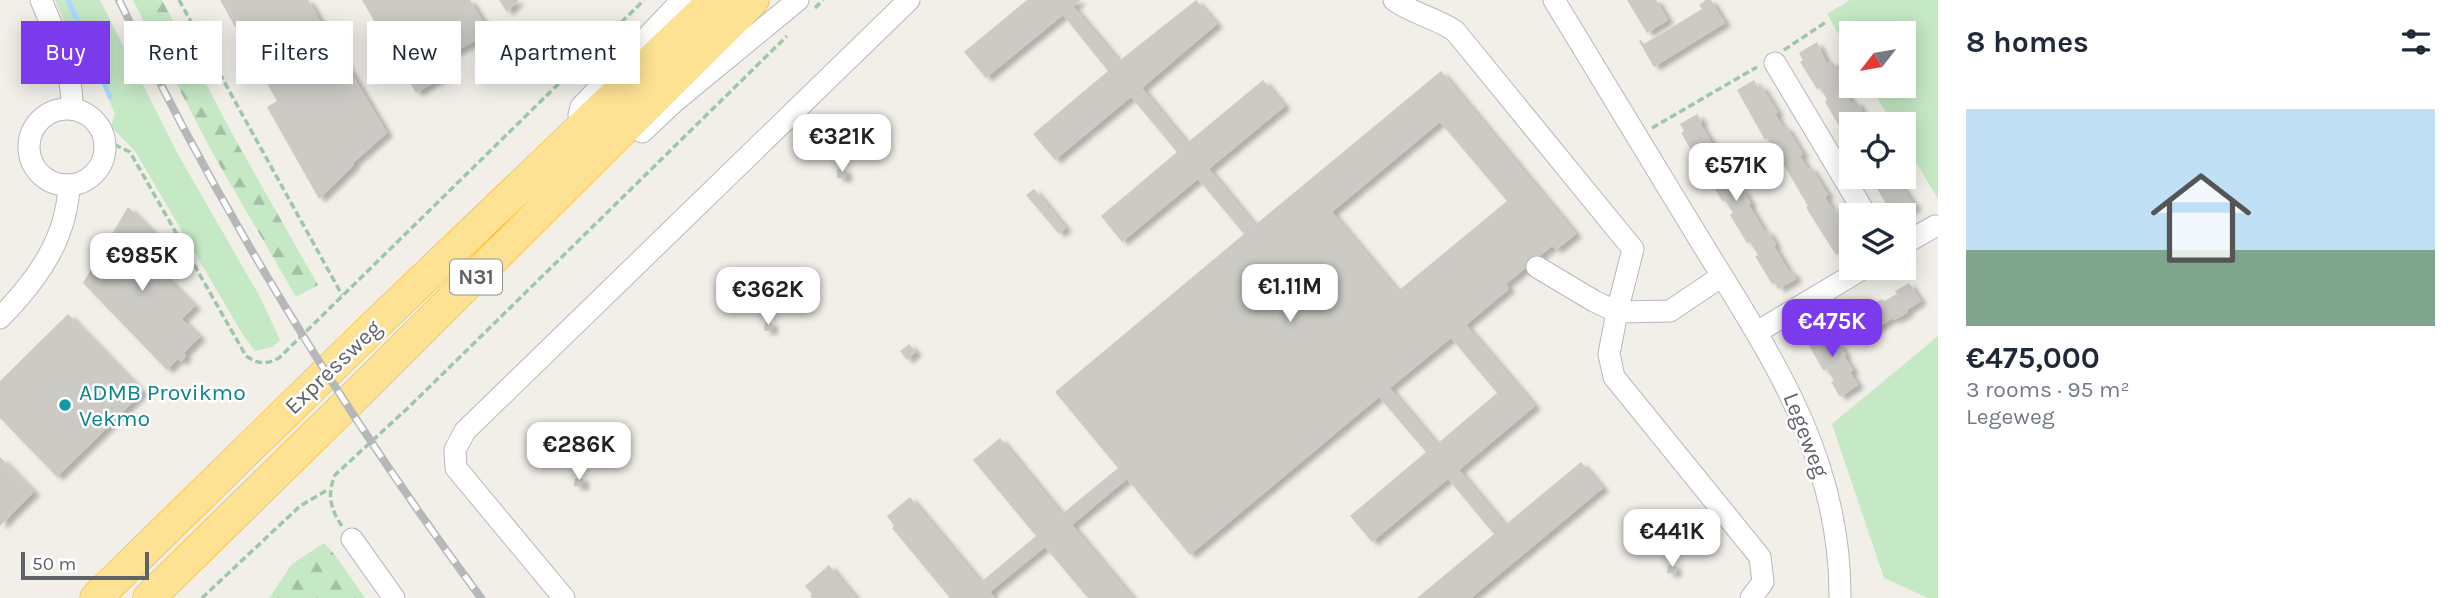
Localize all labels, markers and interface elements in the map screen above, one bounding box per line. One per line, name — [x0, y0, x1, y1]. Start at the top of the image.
chip: Buy — [21, 21, 110, 84]
chip: Rent — [124, 21, 222, 84]
chip: Filters — [236, 21, 353, 84]
chip: New — [367, 21, 461, 84]
chip: Apartment — [475, 21, 640, 84]
north arrow — [1839, 21, 1916, 98]
map controls — [1839, 21, 1916, 280]
icon: filters — [2397, 23, 2435, 61]
text: 8 homes — [1966, 24, 2089, 60]
button: locate — [1839, 112, 1916, 189]
pin: €321K — [793, 114, 891, 174]
text: €321K — [809, 123, 875, 150]
pin: €571K — [1687, 144, 1785, 203]
text: €571K — [1705, 152, 1767, 179]
icon: home — [2138, 155, 2264, 281]
button: layers — [1839, 203, 1916, 280]
pin: €985K — [93, 233, 191, 293]
text: €985K — [106, 242, 178, 269]
road number: N31 — [450, 260, 502, 294]
pin: €1.11M — [1233, 264, 1347, 324]
pin: €362K — [719, 268, 817, 327]
text: €1.11M — [1258, 273, 1322, 300]
text: €362K — [732, 276, 804, 303]
pin: €475K — [1783, 300, 1881, 359]
text: €475K — [1798, 308, 1866, 335]
street label: Expressweg — [279, 314, 387, 420]
text: €475,000 — [1966, 340, 2100, 376]
text: 3 rooms · 95 m² — [1966, 376, 2130, 403]
place label: ADMB Provikmo Vekmo — [79, 379, 246, 432]
street label: Legeweg — [1777, 389, 1835, 481]
marker: ADMB Provikmo Vekmo — [57, 397, 73, 413]
text: Legeweg — [1966, 403, 2055, 430]
pin: €286K — [530, 422, 628, 482]
text: €286K — [543, 431, 615, 458]
pin: €441K — [1623, 510, 1721, 569]
text: €441K — [1639, 518, 1705, 545]
scale bar — [21, 549, 149, 581]
text: 50 m — [32, 553, 76, 575]

